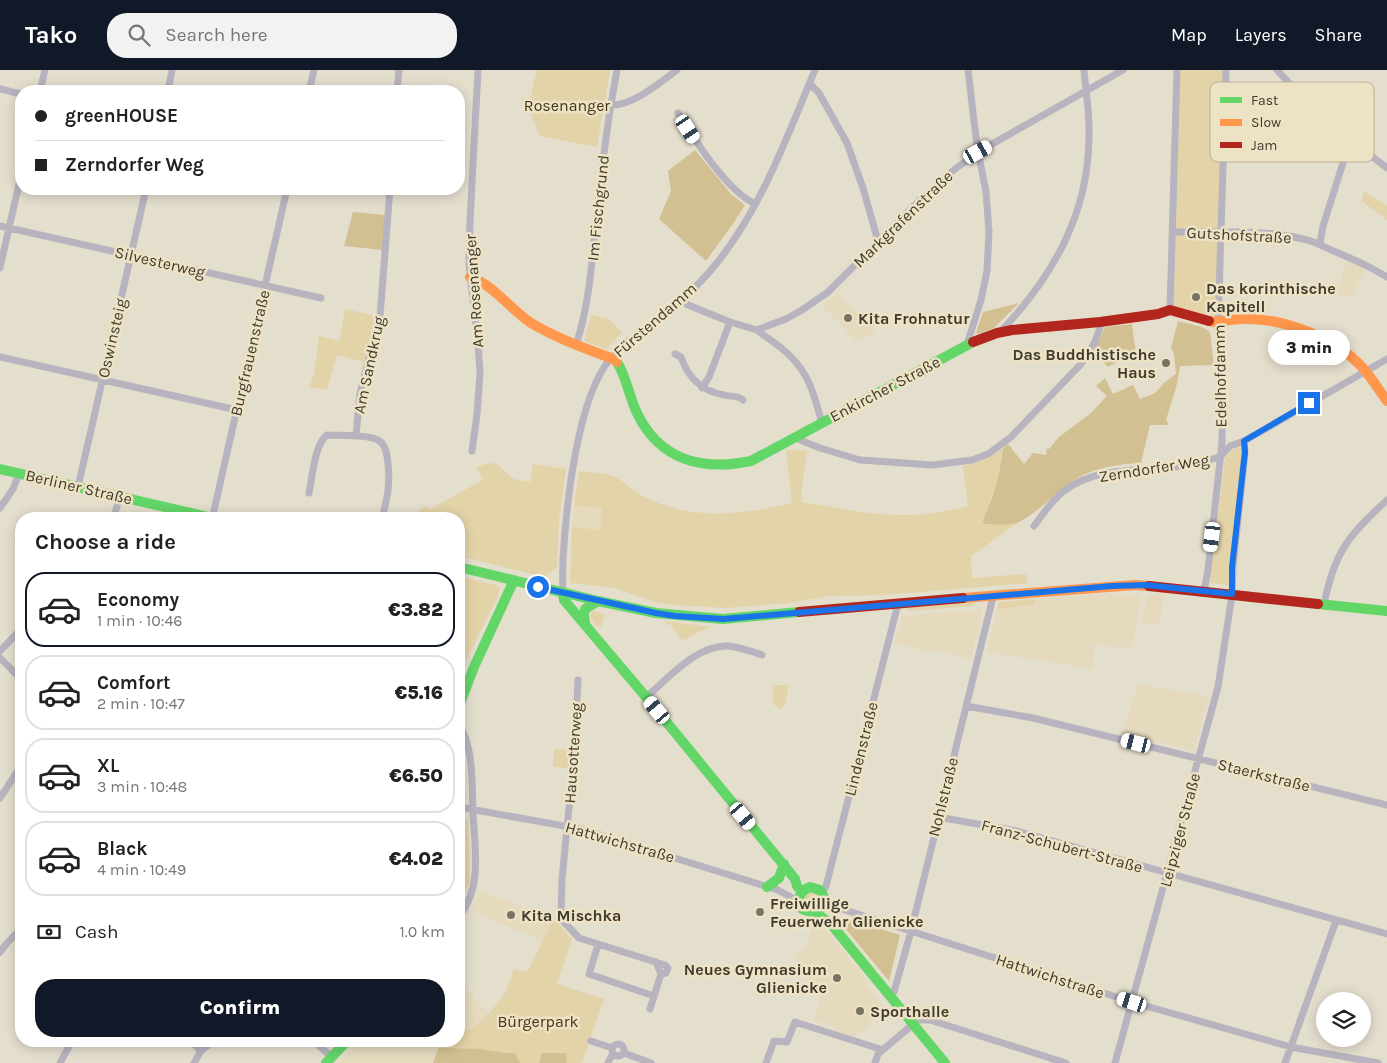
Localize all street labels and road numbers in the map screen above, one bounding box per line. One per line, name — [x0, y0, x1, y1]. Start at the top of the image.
street label: Im Fischgrund — [583, 154, 613, 262]
street label: Markgrafenstraße — [849, 167, 957, 271]
street label: Gutshofstraße — [1186, 223, 1292, 247]
street label: Am Rosenanger — [461, 233, 487, 349]
street label: Silvesterweg — [113, 242, 207, 282]
street label: Fürstendamm — [610, 279, 700, 361]
street label: Burgfrauenstraße — [226, 288, 274, 418]
street label: Oswinsteig — [94, 296, 130, 380]
street label: Am Sandkrug — [349, 315, 389, 415]
street label: Edelhofdamm — [1210, 324, 1230, 428]
street label: Enkircher Straße — [827, 352, 943, 426]
street label: Zerndorfer Weg — [1097, 450, 1211, 486]
street label: Berliner Straße — [24, 465, 134, 509]
street label: Lindenstraße — [840, 700, 882, 798]
street label: Hausotterweg — [560, 702, 586, 804]
street label: Staerkstraße — [1216, 754, 1312, 796]
street label: Nohlstraße — [924, 755, 962, 839]
street label: Leipziger Straße — [1156, 771, 1204, 889]
street label: Franz-Schubert-Straße — [979, 815, 1145, 877]
street label: Hattwichstraße — [563, 817, 677, 867]
street label: Hattwichstraße — [993, 950, 1107, 1002]

